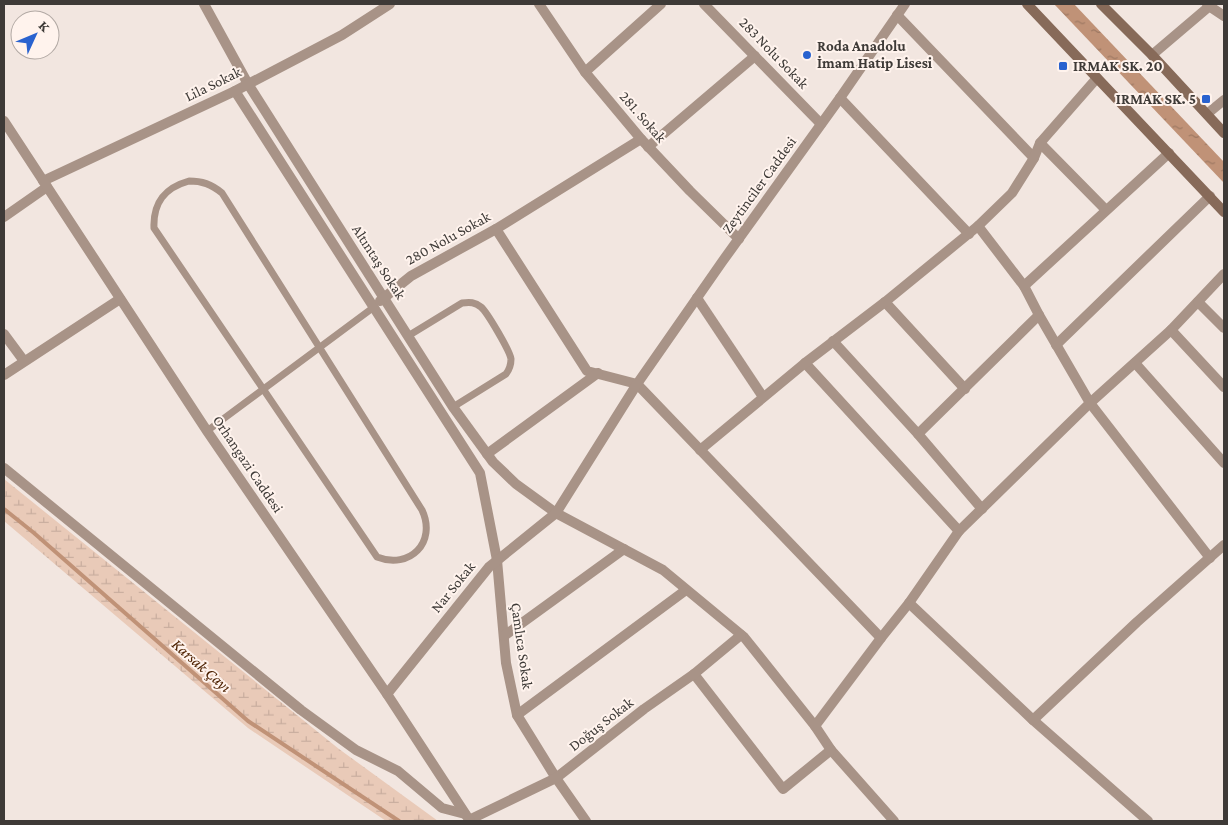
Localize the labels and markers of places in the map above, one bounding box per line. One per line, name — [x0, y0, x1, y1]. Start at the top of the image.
place label: Roda Anadolu İmam Hatip Lisesi — [817, 38, 933, 71]
marker: Roda Anadolu İmam Hatip Lisesi — [801, 49, 813, 61]
place label: IRMAK SK. 20 — [1073, 58, 1163, 74]
marker: IRMAK SK. 20 — [1057, 60, 1069, 72]
place label: IRMAK SK. 5 — [1116, 91, 1196, 107]
marker: IRMAK SK. 5 — [1200, 93, 1212, 105]

